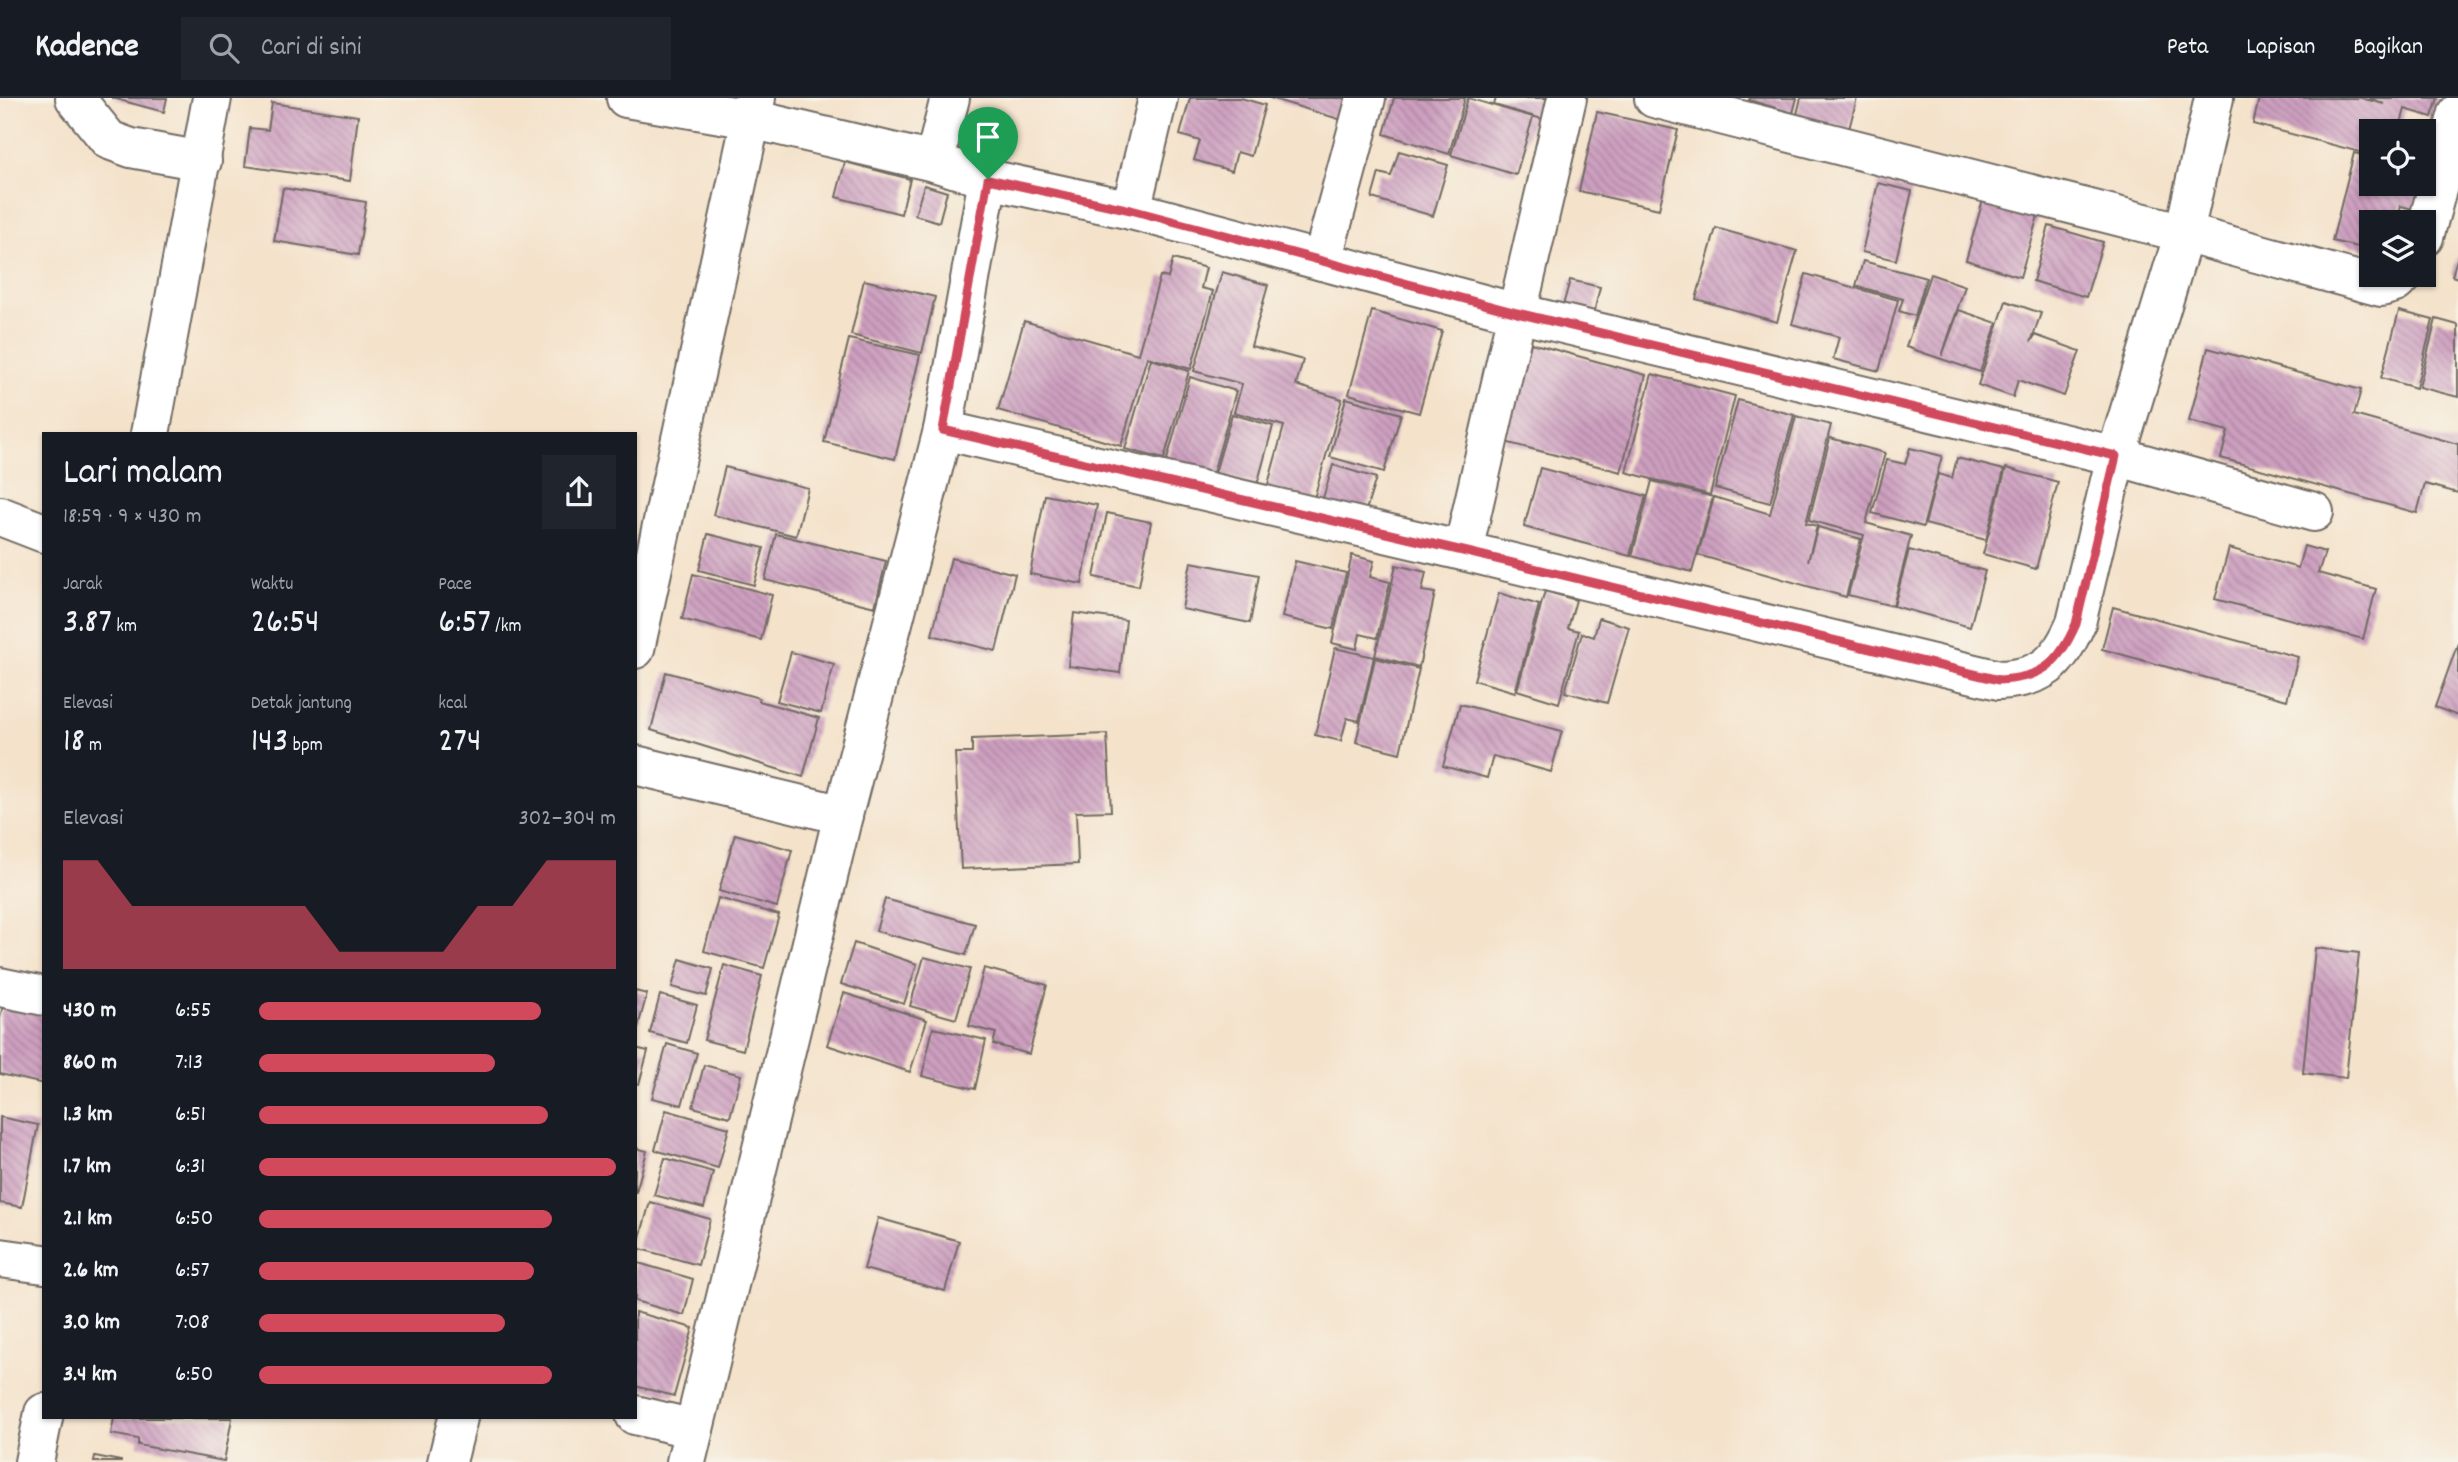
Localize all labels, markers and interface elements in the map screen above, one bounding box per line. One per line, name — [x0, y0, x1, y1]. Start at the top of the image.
search box — [181, 17, 671, 80]
text: Kadence — [35, 25, 139, 72]
icon: search — [205, 29, 243, 67]
text: Cari di sini — [261, 30, 362, 67]
text: Peta — [2167, 31, 2208, 65]
text: Lapisan — [2246, 31, 2315, 65]
text: Bagikan — [2353, 31, 2423, 65]
pin — [958, 107, 1018, 179]
icon: arrive — [969, 118, 1007, 156]
map controls — [2359, 119, 2436, 287]
button: locate — [2359, 119, 2436, 196]
button: layers — [2359, 210, 2436, 287]
text: Lari malam — [63, 447, 223, 502]
button: share — [542, 455, 616, 529]
text: 18:59 · 9 × 430 m — [63, 501, 201, 534]
text: Jarak — [63, 572, 103, 599]
text: Waktu — [251, 572, 293, 599]
text: Pace — [438, 572, 472, 599]
text: 3.87 — [63, 599, 112, 649]
text: 26:54 — [251, 599, 320, 649]
text: 6:57 — [438, 599, 491, 649]
text: km — [112, 614, 137, 641]
text: /km — [491, 614, 522, 641]
text: Elevasi — [63, 691, 113, 718]
text: Detak jantung — [251, 691, 352, 718]
text: kcal — [438, 691, 467, 718]
text: 18 — [63, 718, 85, 768]
text: 143 — [251, 718, 288, 768]
text: 274 — [438, 718, 482, 768]
text: m — [85, 733, 102, 760]
text: bpm — [288, 733, 323, 760]
text: Elevasi — [63, 803, 123, 836]
text: 302–304 m — [518, 803, 616, 836]
text: 430 m — [63, 995, 116, 1028]
text: 6:55 — [175, 995, 211, 1028]
text: 860 m — [63, 1047, 117, 1080]
text: 7:13 — [175, 1047, 203, 1080]
text: 1.3 km — [63, 1099, 113, 1132]
text: 6:51 — [175, 1099, 206, 1132]
text: 1.7 km — [63, 1151, 111, 1184]
text: 6:31 — [175, 1151, 205, 1184]
text: 2.1 km — [63, 1203, 112, 1236]
text: 6:50 — [175, 1203, 213, 1236]
text: 2.6 km — [63, 1255, 119, 1288]
text: 6:57 — [175, 1255, 210, 1288]
text: 3.0 km — [63, 1307, 120, 1340]
text: 7:08 — [175, 1307, 209, 1340]
text: 3.4 km — [63, 1359, 117, 1392]
text: 6:50 — [175, 1359, 213, 1392]

